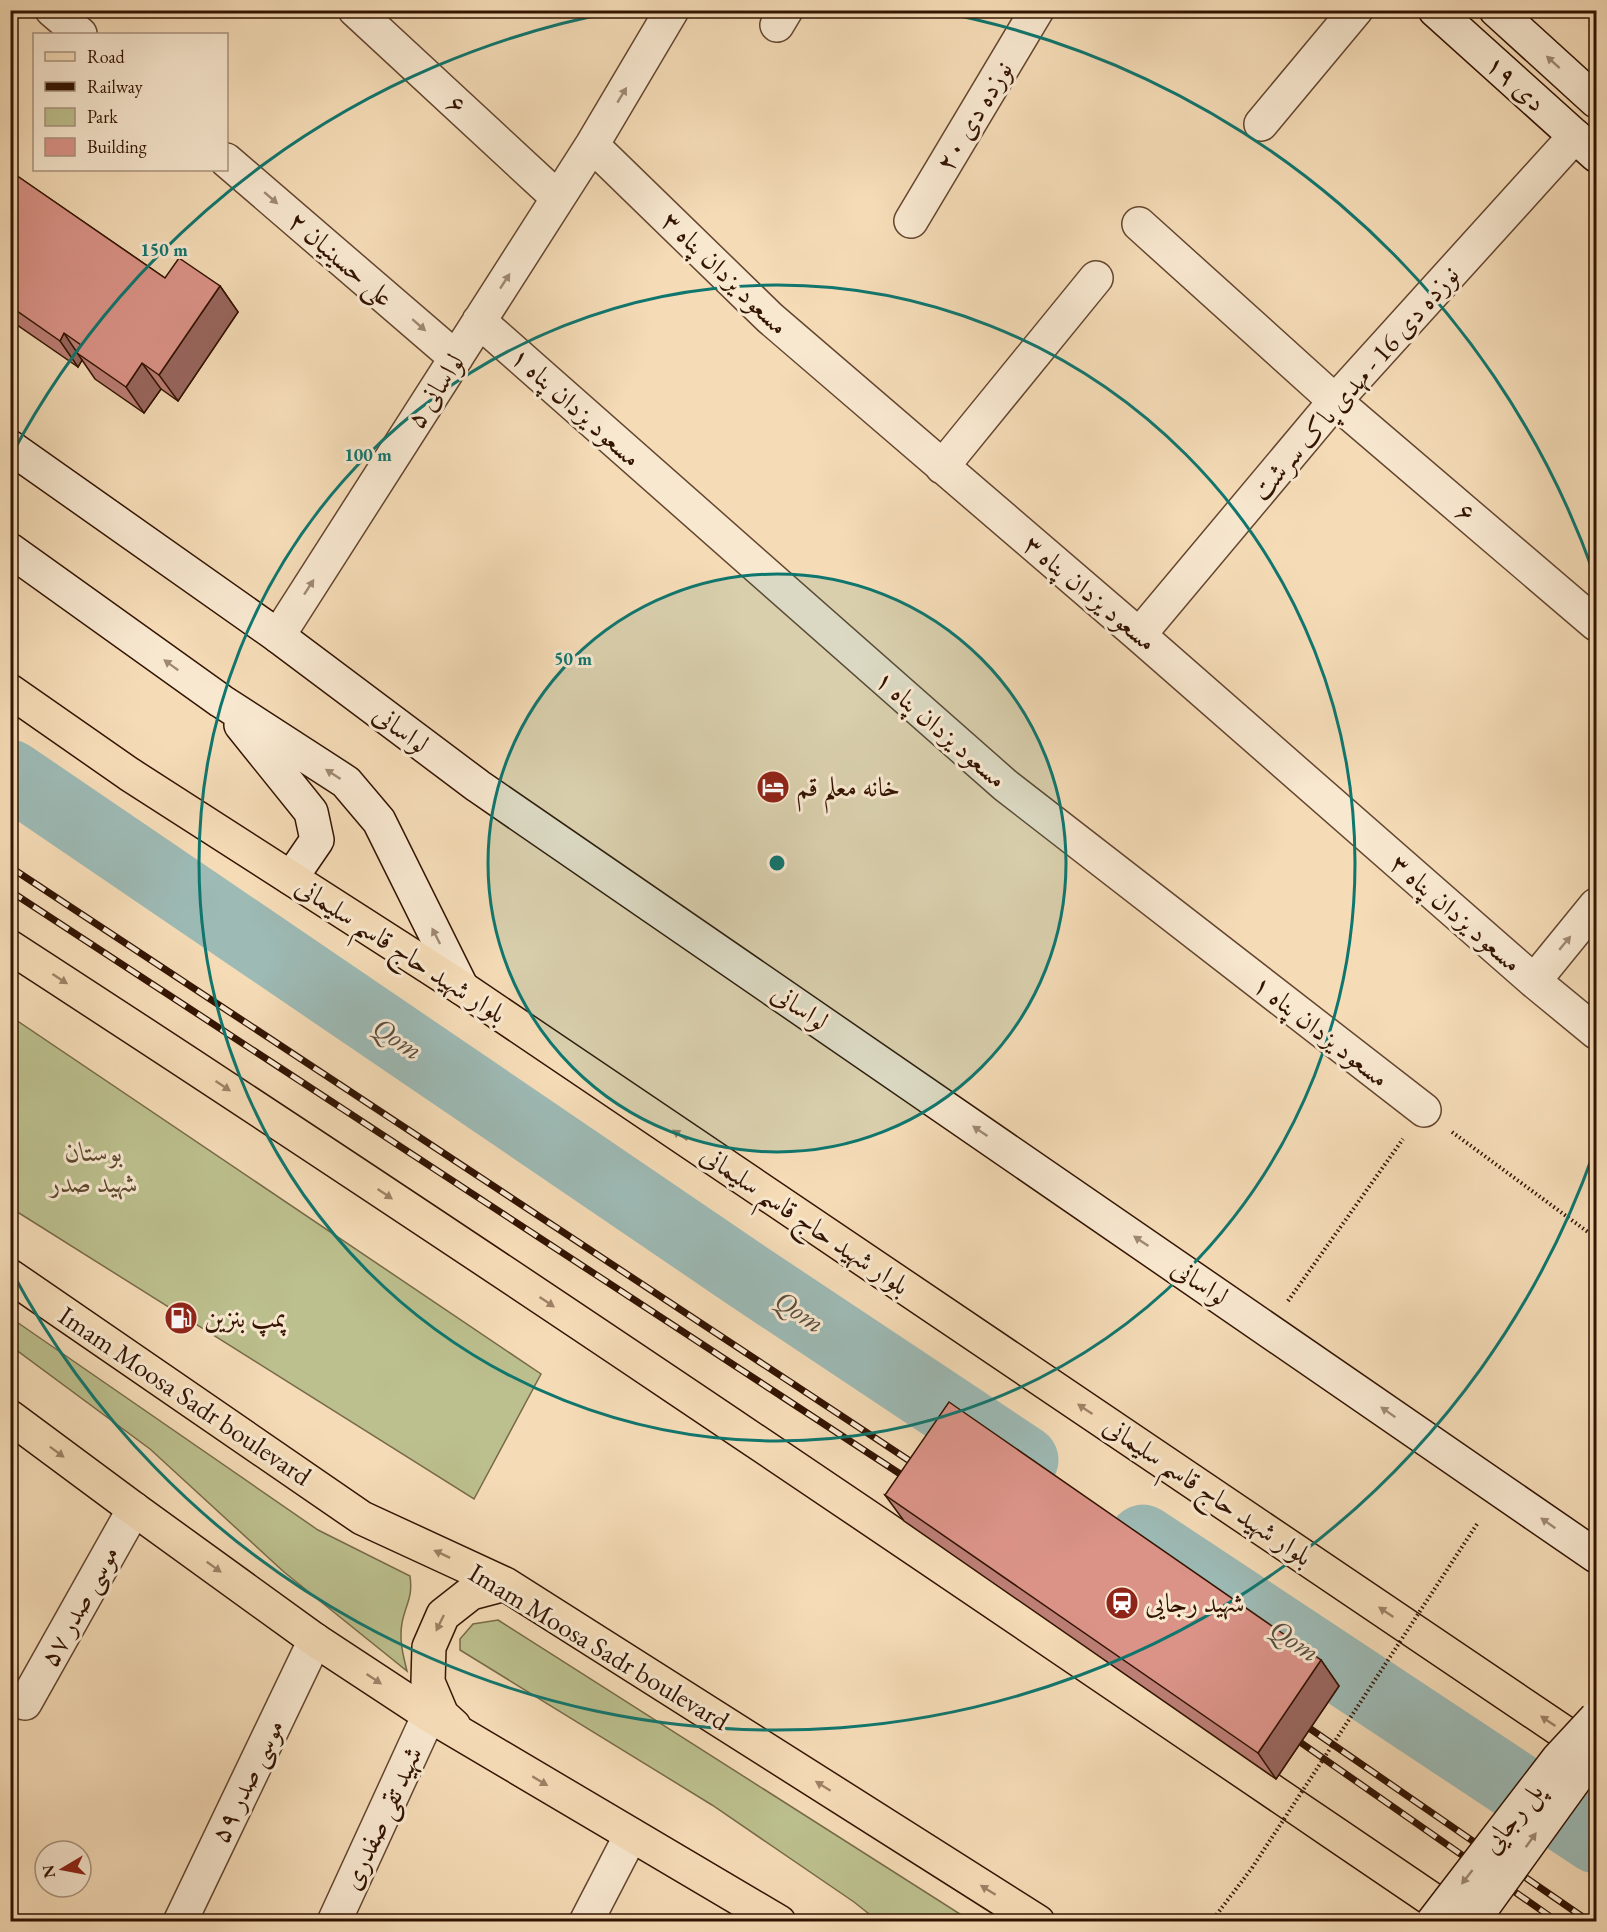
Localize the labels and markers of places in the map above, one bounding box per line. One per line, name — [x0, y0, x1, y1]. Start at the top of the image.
hotel icon: خانه معلم قم — [755, 769, 791, 805]
place label: خانه معلم قم — [796, 769, 900, 814]
centre of rings — [767, 853, 787, 873]
fuel station icon: پمپ بنزین — [163, 1300, 199, 1336]
place label: پمپ بنزین — [204, 1300, 287, 1337]
station icon: شهید رجایی — [1104, 1585, 1140, 1621]
place label: شهید رجایی — [1145, 1585, 1245, 1621]

